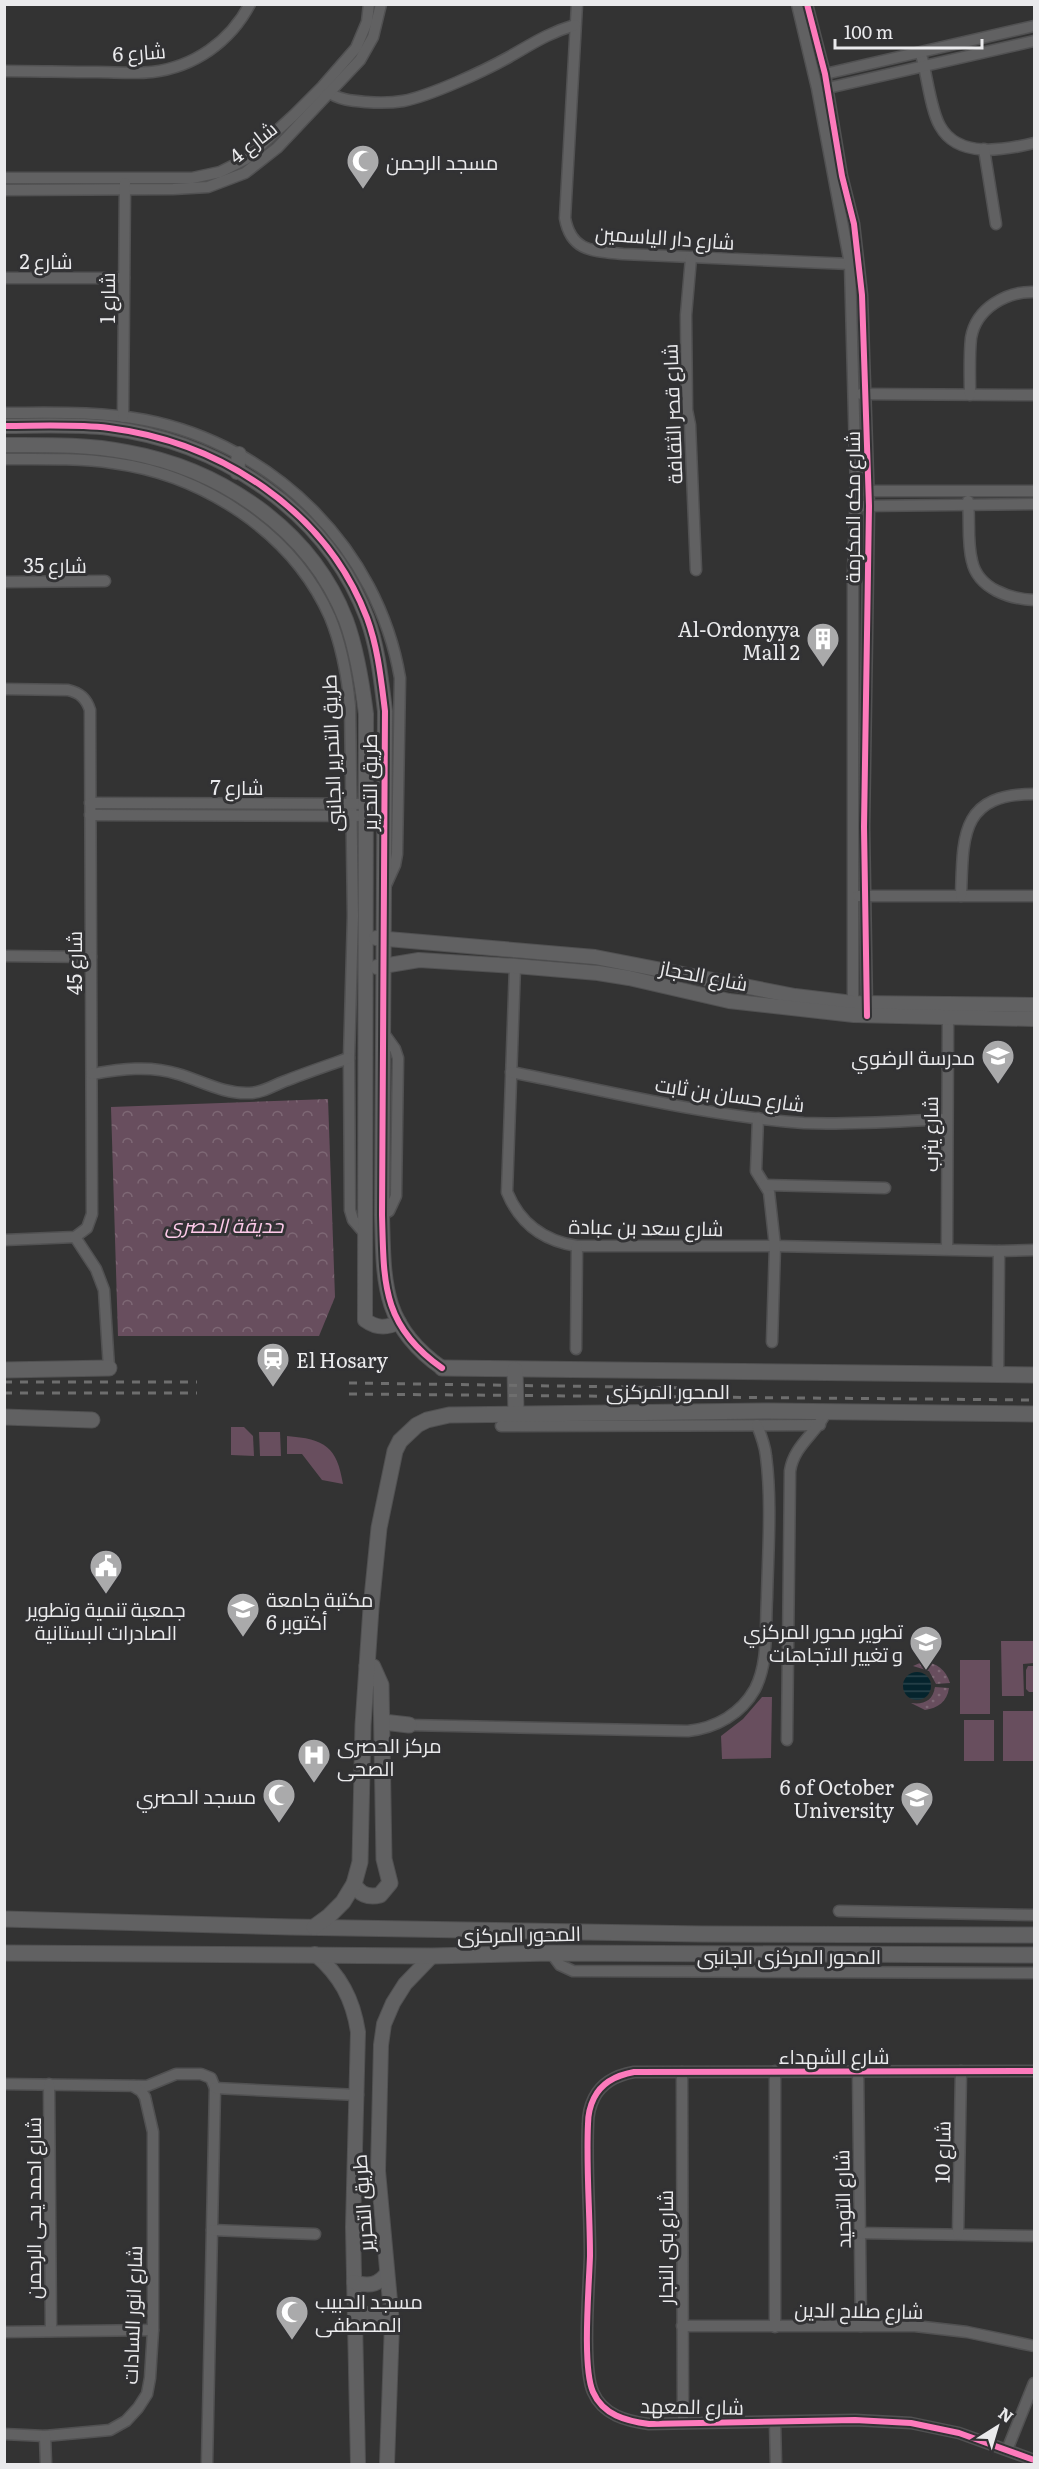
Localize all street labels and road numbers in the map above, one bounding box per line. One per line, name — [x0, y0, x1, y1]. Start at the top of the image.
street label: شارع 6 — [111, 34, 167, 69]
street label: شارع 4 — [222, 113, 283, 170]
street label: شارع دار الياسمين — [594, 216, 736, 257]
street label: شارع 2 — [20, 245, 72, 276]
street label: شارع 1 — [91, 273, 122, 323]
street label: شارع قصر الثقافة — [654, 343, 689, 485]
street label: شارع مكه المكرمة — [836, 431, 867, 583]
street label: شارع 35 — [23, 549, 87, 580]
street label: طريق التحرير الجانبى — [312, 674, 348, 832]
street label: طريق التحرير — [353, 733, 383, 832]
street label: شارع 7 — [211, 771, 263, 802]
street label: شارع 45 — [58, 931, 89, 995]
street label: شارع الحجاز — [656, 951, 750, 998]
street label: شارع حسان بن ثابت — [653, 1068, 807, 1119]
street label: شارع يثرب — [914, 1096, 945, 1172]
street label: شارع سعد بن عبادة — [568, 1210, 724, 1243]
street label: المحور المركزى — [606, 1375, 730, 1405]
street label: المحور المركزى — [457, 1917, 581, 1949]
street label: المحور المركزى الجانبى — [697, 1940, 881, 1970]
street label: شارع الشهداء — [779, 2040, 889, 2071]
street label: شارع احمد يحى الرحمن — [17, 2117, 48, 2299]
street label: شارع 10 — [925, 2121, 958, 2184]
street label: شارع التوحيد — [825, 2149, 858, 2249]
street label: طريق التحرير — [343, 2153, 379, 2254]
street label: شارع بنى النجار — [649, 2190, 680, 2305]
street label: شارع انور السادات — [114, 2245, 149, 2385]
street label: شارع صلاح الدين — [794, 2293, 924, 2326]
street label: شارع المعهد — [640, 2389, 744, 2422]

